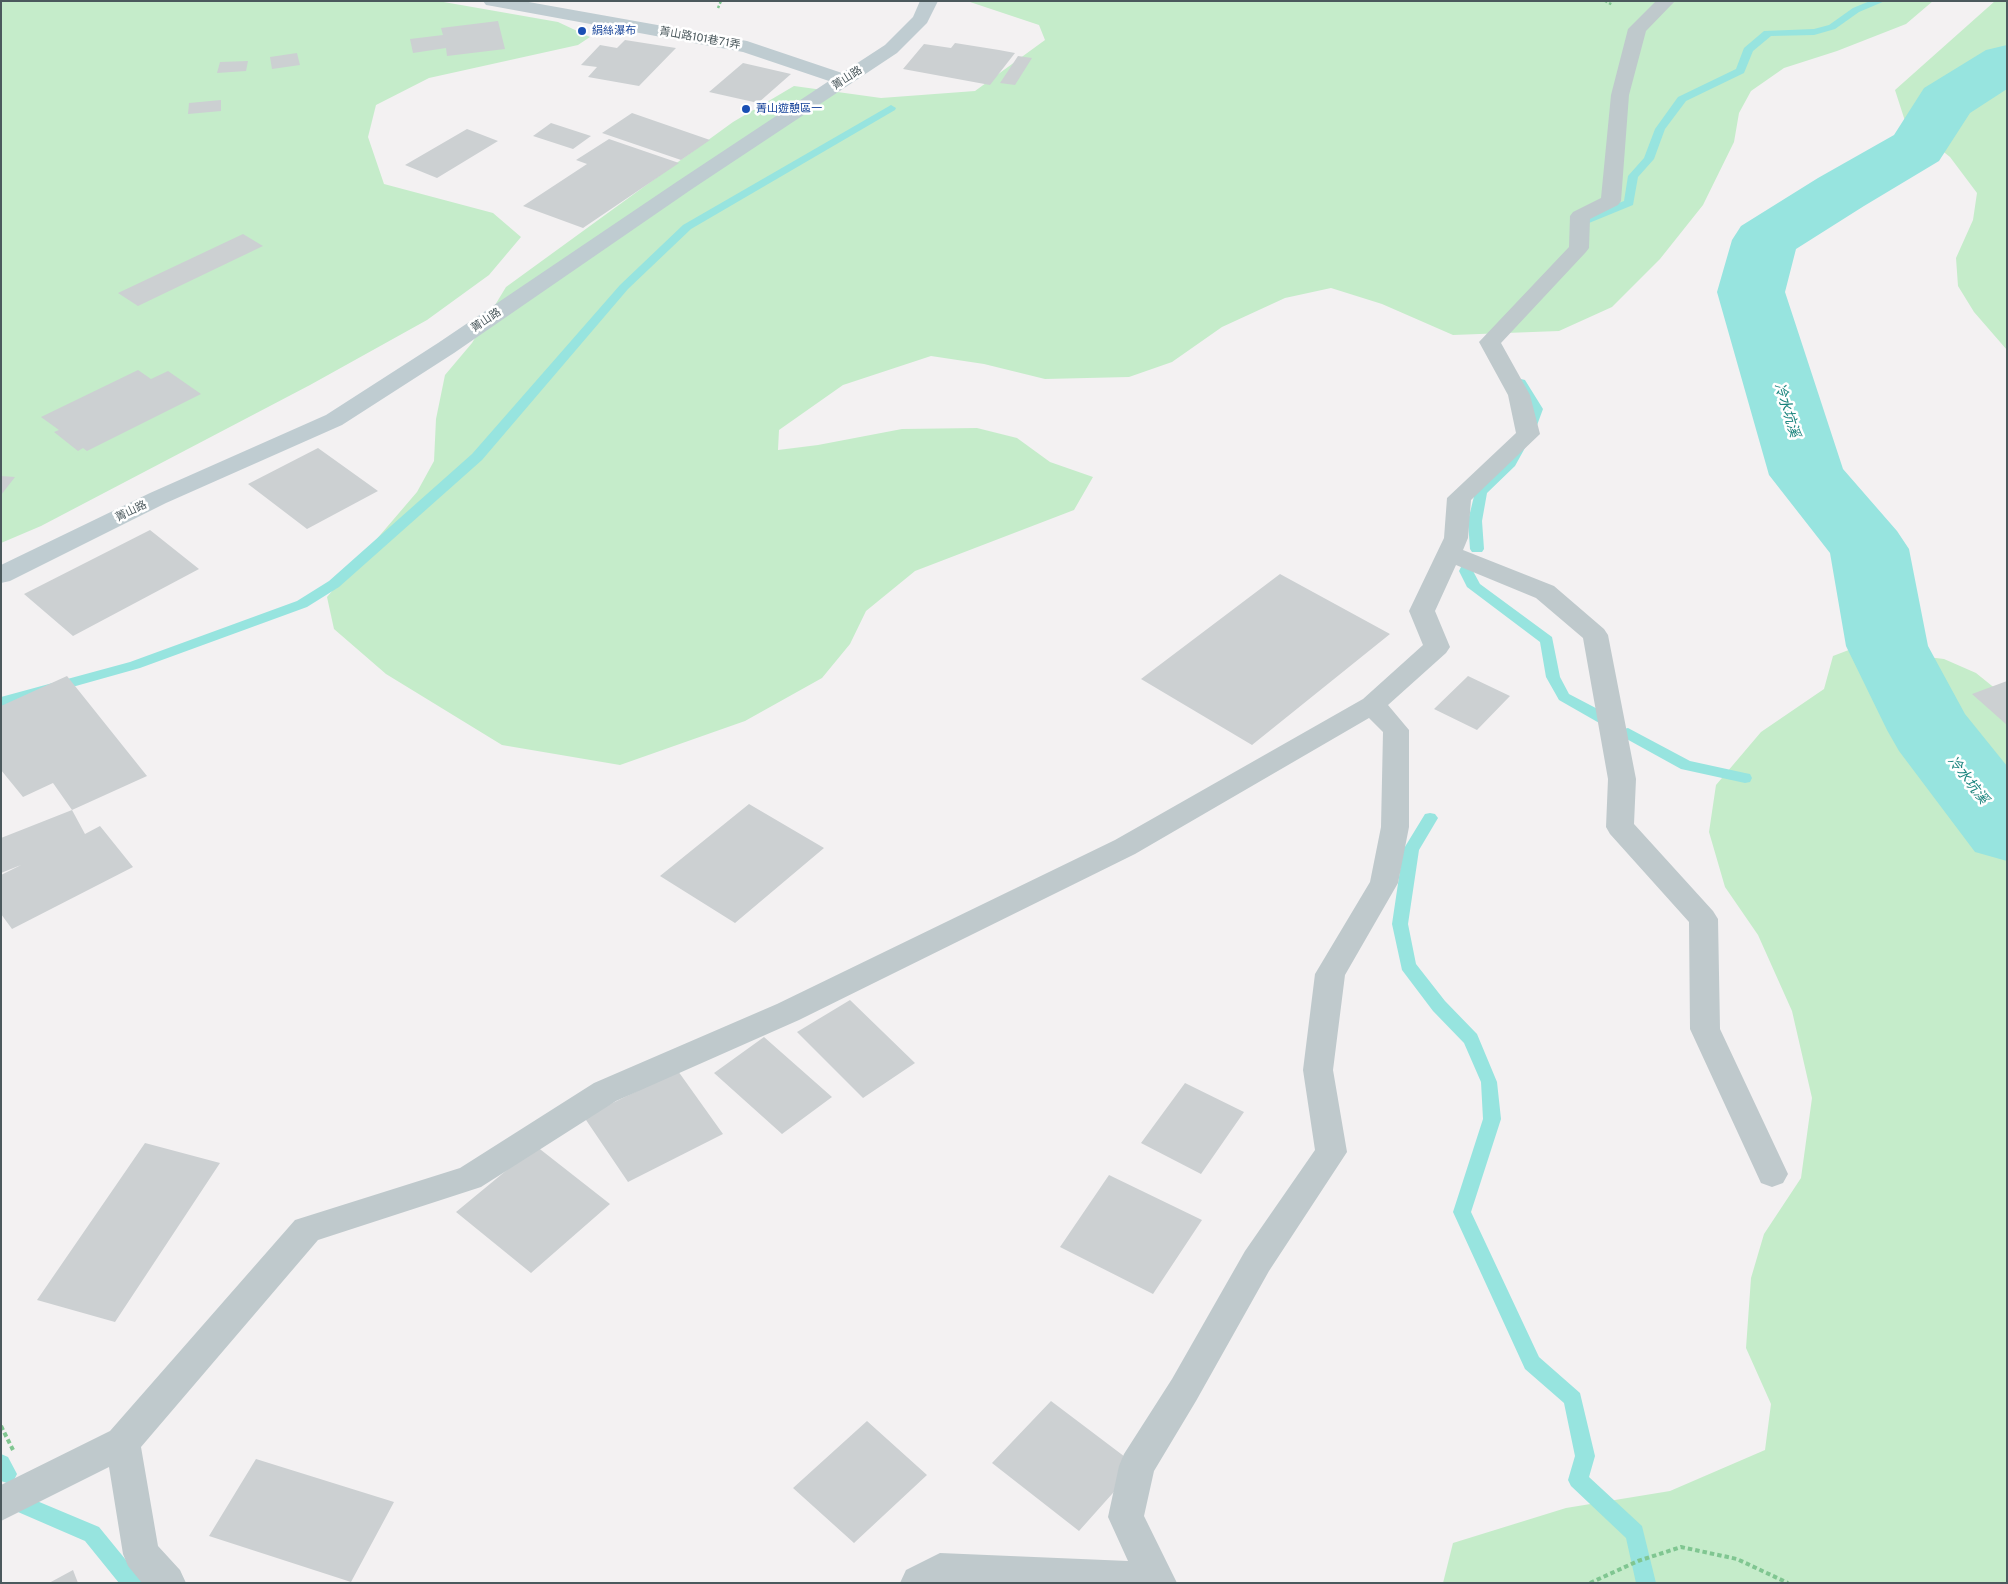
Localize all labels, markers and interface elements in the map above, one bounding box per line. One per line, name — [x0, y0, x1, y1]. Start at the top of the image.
place label: 絹絲瀑布 — [592, 24, 636, 38]
street label: 菁山路101巷71弄 — [658, 24, 742, 52]
marker: 絹絲瀑布 — [576, 25, 588, 37]
street label: 菁山路 — [830, 63, 864, 93]
place label: 菁山遊憩區一 — [756, 102, 822, 116]
marker: 菁山遊憩區一 — [740, 103, 752, 115]
street label: 菁山路 — [469, 305, 503, 335]
water label: 冷水坑溪 — [1771, 381, 1803, 439]
street label: 菁山路 — [113, 498, 149, 524]
water label: 冷水坑溪 — [1944, 753, 1992, 807]

